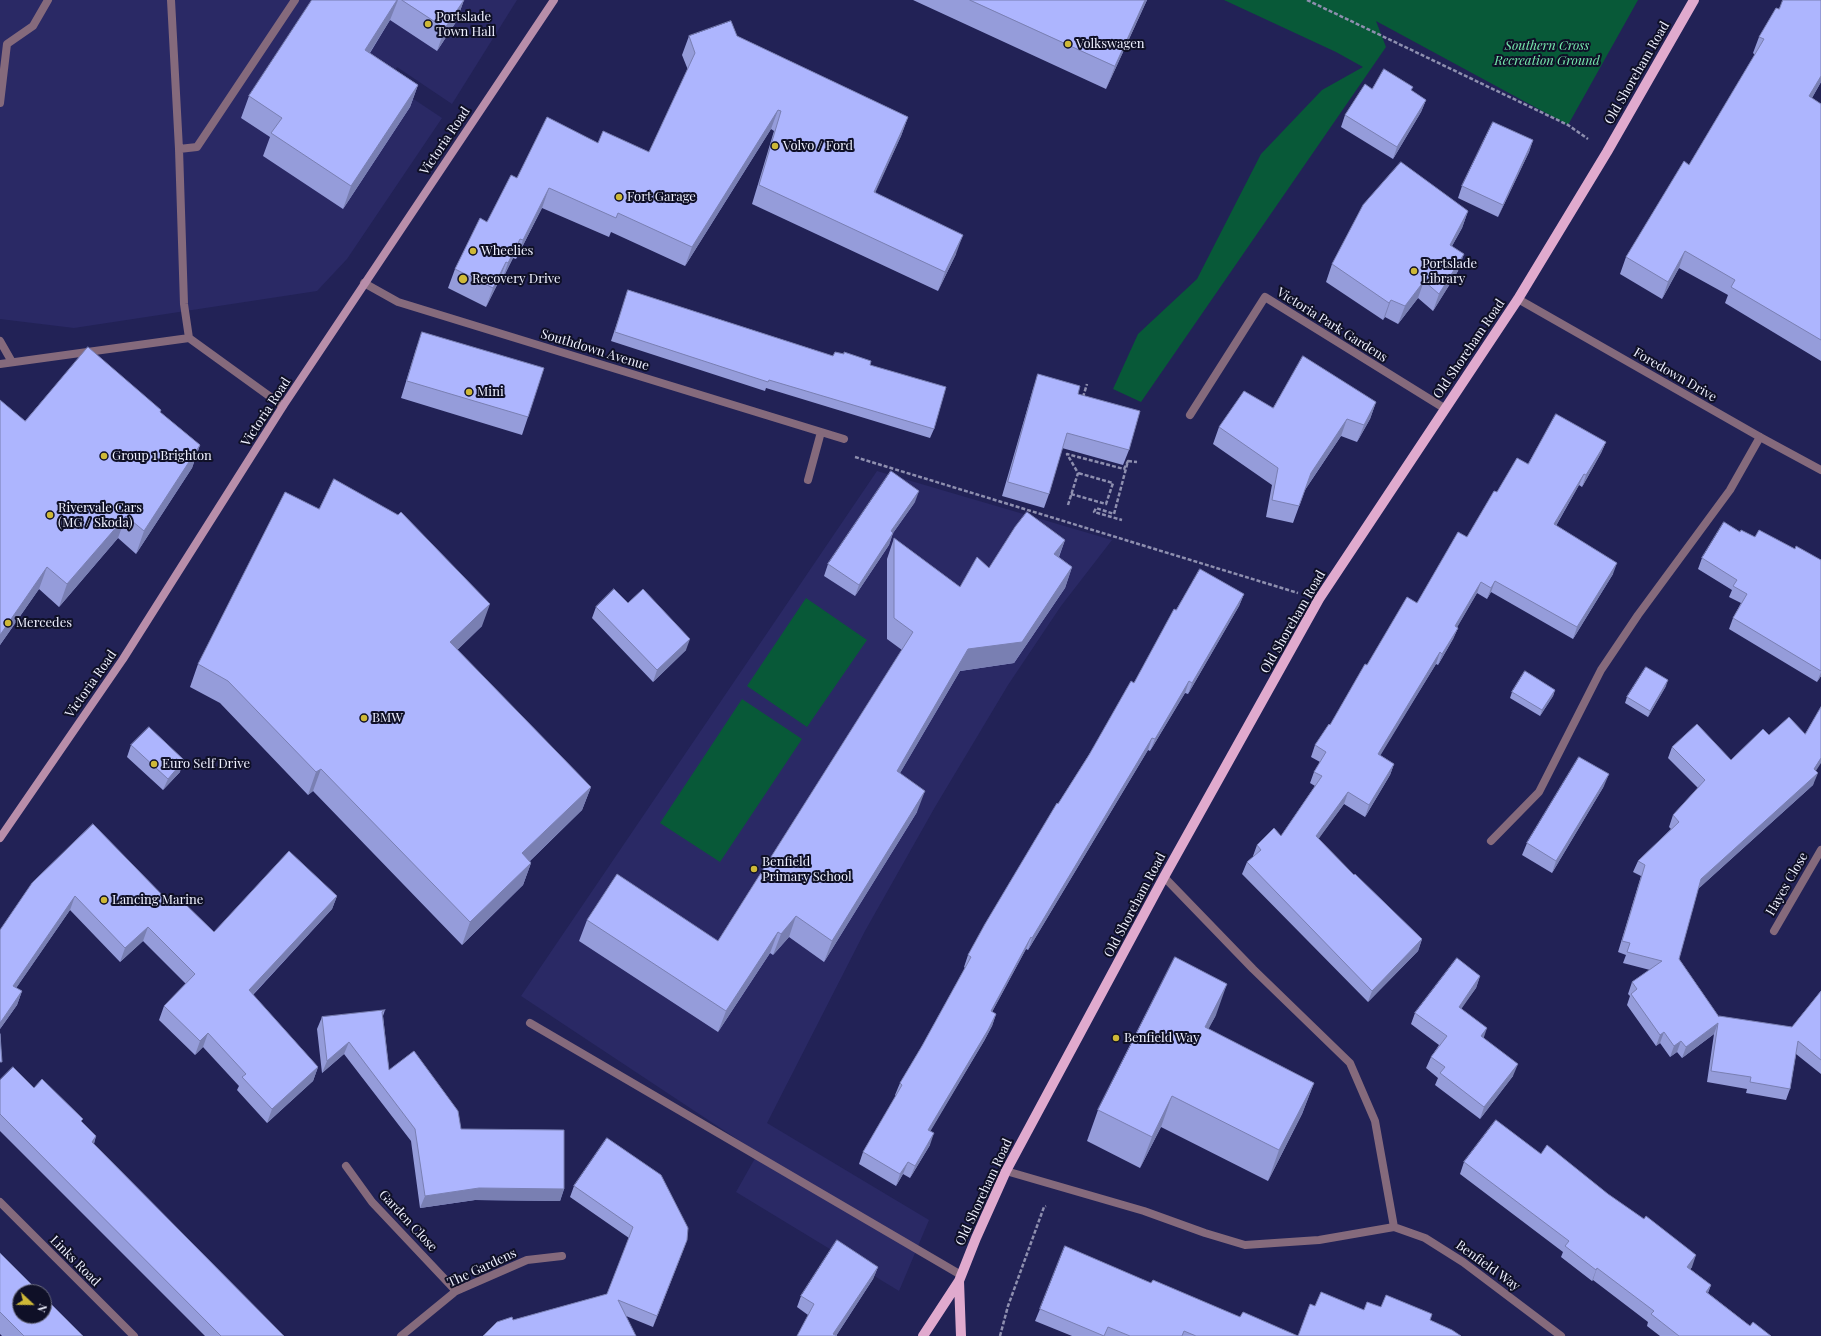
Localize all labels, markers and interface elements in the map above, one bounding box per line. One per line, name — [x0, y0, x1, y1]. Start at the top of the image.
place label: Portslade Town Hall — [436, 9, 495, 40]
marker: Portslade Town Hall — [423, 19, 433, 29]
street label: Old Shoreham Road — [1601, 19, 1673, 127]
place label: Volkswagen — [1076, 36, 1145, 52]
park label: Southern Cross Recreation Ground — [1494, 38, 1600, 69]
marker: Volkswagen — [1063, 39, 1073, 49]
street label: Victoria Road — [417, 104, 473, 178]
place label: Volvo / Ford — [783, 138, 853, 154]
marker: Volvo / Ford — [770, 141, 780, 151]
place label: Fort Garage — [627, 189, 696, 205]
marker: Fort Garage — [614, 192, 624, 202]
place label: Wheelies — [481, 243, 533, 259]
marker: Wheelies — [468, 246, 478, 256]
place label: Portslade Library — [1422, 256, 1477, 287]
marker: Portslade Library — [1409, 266, 1419, 276]
place label: Recovery Drive — [472, 271, 561, 287]
marker: Recovery Drive — [457, 273, 469, 285]
street label: Victoria Park Gardens — [1274, 285, 1390, 365]
street label: Old Shoreham Road — [1430, 296, 1508, 402]
street label: Southdown Avenue — [539, 326, 651, 374]
street label: Foredown Drive — [1631, 345, 1719, 405]
street label: Victoria Road — [238, 375, 294, 449]
place label: Mini — [477, 384, 504, 400]
marker: Mini — [464, 387, 474, 397]
place label: Group 1 Brighton — [112, 448, 212, 464]
marker: Group 1 Brighton — [99, 451, 109, 461]
place label: Rivervale Cars (MG / Skoda) — [58, 500, 142, 531]
marker: Rivervale Cars (MG / Skoda) — [45, 510, 55, 520]
street label: Old Shoreham Road — [1257, 568, 1329, 676]
place label: Mercedes — [16, 615, 72, 631]
marker: Mercedes — [3, 618, 13, 628]
street label: Victoria Road — [62, 647, 120, 721]
place label: BMW — [372, 710, 403, 726]
marker: BMW — [359, 713, 369, 723]
place label: Euro Self Drive — [162, 756, 250, 772]
marker: Euro Self Drive — [149, 759, 159, 769]
street label: Old Shoreham Road — [1101, 850, 1169, 960]
street label: Hayes Close — [1763, 850, 1811, 918]
place label: Benfield Primary School — [762, 854, 852, 885]
marker: Benfield Primary School — [749, 864, 759, 874]
place label: Lancing Marine — [112, 892, 203, 908]
marker: Lancing Marine — [99, 895, 109, 905]
place label: Benfield Way — [1124, 1030, 1200, 1046]
marker: Benfield Way — [1111, 1033, 1121, 1043]
street label: Old Shoreham Road — [952, 1136, 1016, 1248]
street label: Garden Close — [376, 1187, 440, 1255]
street label: Links Road — [47, 1233, 103, 1289]
street label: Benfield Way — [1453, 1237, 1523, 1295]
street label: The Gardens — [445, 1245, 519, 1291]
north arrow — [12, 1284, 52, 1324]
text: N — [34, 1302, 51, 1315]

